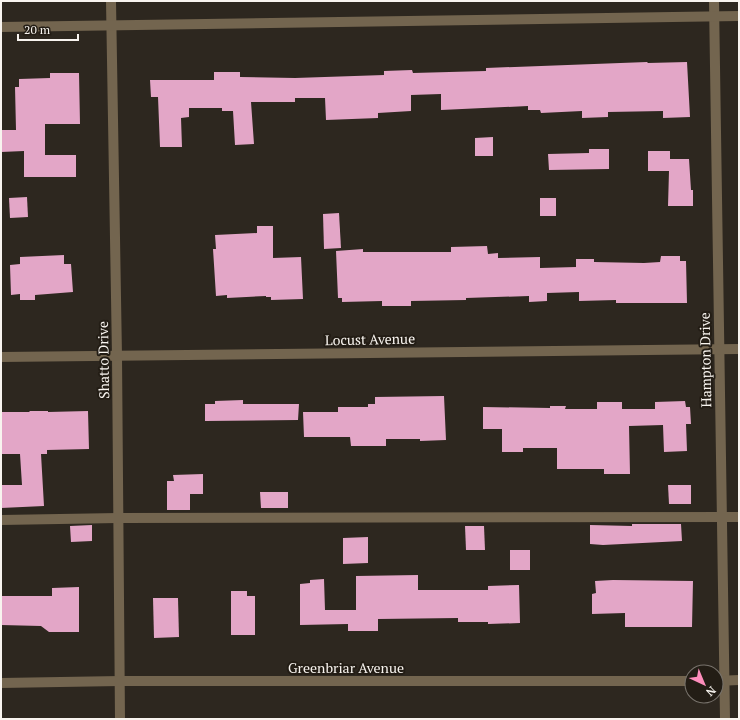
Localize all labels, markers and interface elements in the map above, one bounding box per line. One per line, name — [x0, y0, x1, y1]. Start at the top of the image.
scale bar — [18, 16, 78, 42]
text: 20 m — [24, 22, 51, 37]
street label: Hampton Drive — [695, 312, 715, 408]
street label: Shatto Drive — [93, 321, 113, 399]
street label: Locust Avenue — [325, 329, 415, 349]
street label: Greenbriar Avenue — [288, 658, 404, 677]
north arrow — [684, 664, 724, 704]
text: N — [703, 683, 719, 700]

